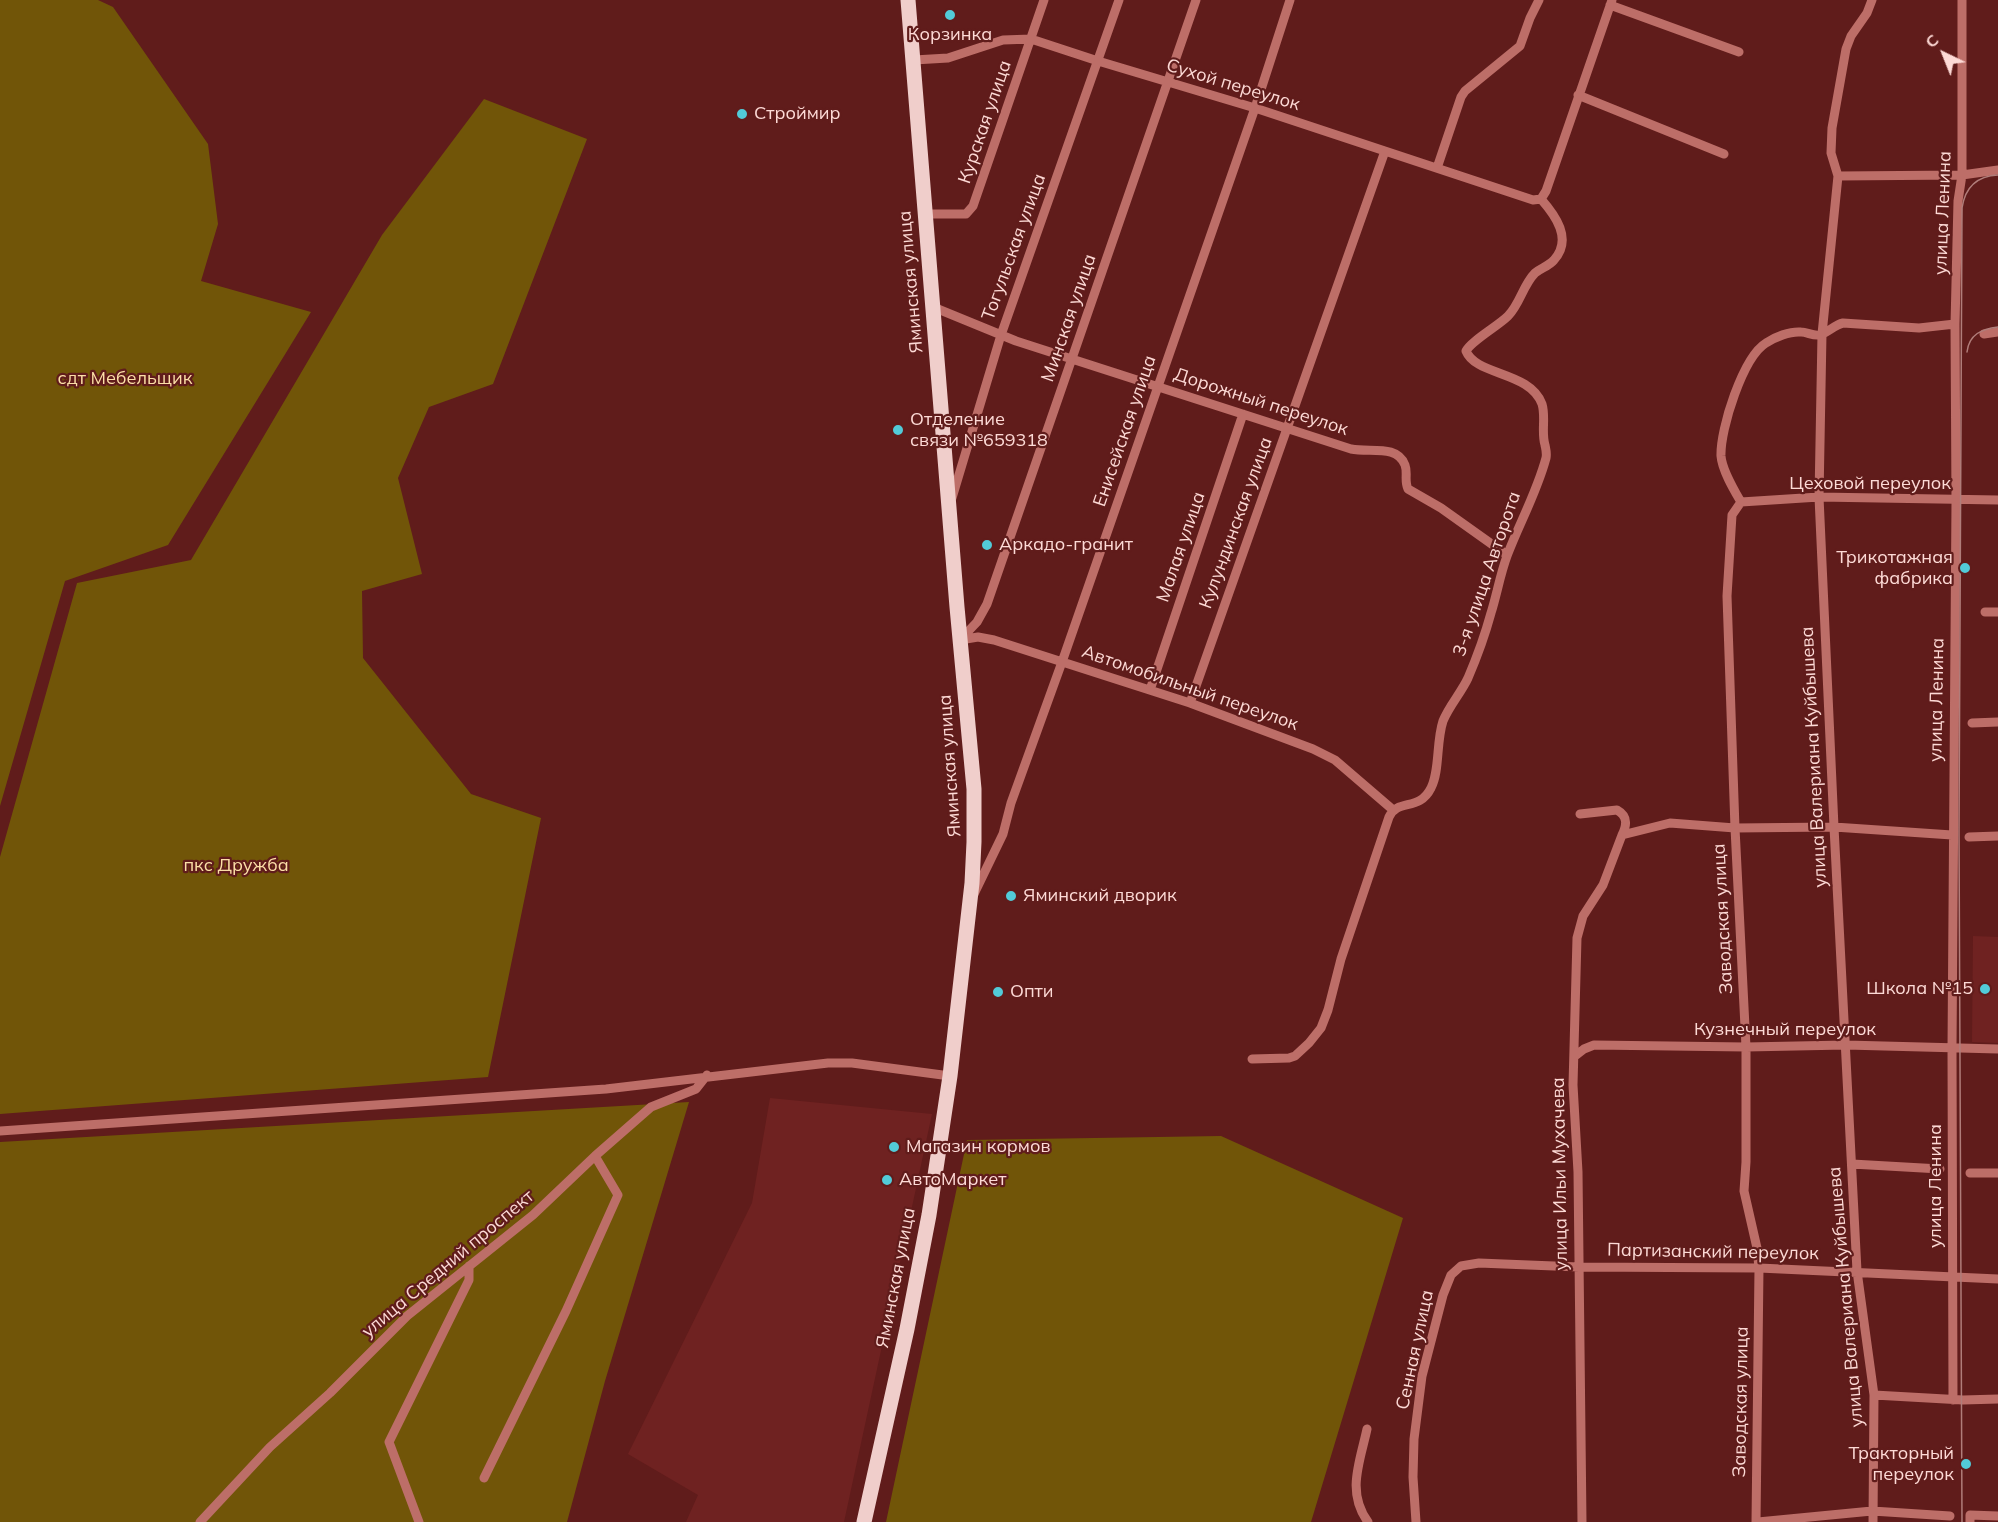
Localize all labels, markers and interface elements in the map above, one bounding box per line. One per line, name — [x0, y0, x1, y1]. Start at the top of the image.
marker: Корзинка — [943, 8, 957, 22]
place label: Корзинка — [908, 24, 992, 46]
north arrow — [1914, 24, 1974, 84]
text: С — [1921, 30, 1943, 52]
street label: Сухой переулок — [1164, 54, 1302, 116]
street label: Курская улица — [954, 58, 1016, 186]
place label: Строймир — [754, 103, 840, 125]
marker: Строймир — [735, 107, 749, 121]
street label: улица Ленина — [1930, 151, 1956, 275]
street label: Тогульская улица — [977, 171, 1051, 323]
street label: Яминская улица — [894, 210, 928, 354]
street label: Минская улица — [1037, 251, 1101, 385]
street label: Енисейская улица — [1089, 352, 1161, 510]
street label: Дорожный переулок — [1171, 364, 1351, 440]
park label: сдт Мебельщик — [58, 368, 192, 390]
place label: Отделение связи №659318 — [910, 409, 1048, 452]
marker: Отделение связи №659318 — [891, 423, 905, 437]
street label: Кулундинская улица — [1195, 434, 1277, 612]
street label: Цеховой переулок — [1789, 473, 1951, 495]
street label: Малая улица — [1152, 489, 1210, 605]
street label: 3-я улица Авторота — [1449, 489, 1525, 659]
place label: Аркадо-гранит — [999, 534, 1133, 556]
marker: Аркадо-гранит — [980, 538, 994, 552]
place label: Трикотажная фабрика — [1836, 547, 1953, 590]
marker: Трикотажная фабрика — [1958, 561, 1972, 575]
street label: улица Валериана Куйбышева — [1796, 626, 1832, 888]
street label: улица Ленина — [1925, 638, 1949, 762]
street label: Автомобильный переулок — [1079, 641, 1301, 735]
street label: Яминская улица — [934, 694, 966, 838]
street label: Заводская улица — [1708, 843, 1738, 995]
park label: пкс Дружба — [183, 855, 289, 877]
place label: Яминский дворик — [1023, 885, 1177, 907]
marker: Яминский дворик — [1004, 889, 1018, 903]
place label: Школа №15 — [1866, 978, 1973, 1000]
place label: Опти — [1010, 981, 1054, 1003]
marker: Школа №15 — [1978, 982, 1992, 996]
marker: Опти — [991, 985, 1005, 999]
street label: Кузнечный переулок — [1694, 1019, 1876, 1041]
street label: улица Ильи Мухачева — [1548, 1077, 1572, 1271]
street label: улица Ленина — [1925, 1124, 1947, 1248]
place label: Магазин кормов — [906, 1136, 1050, 1158]
marker: Магазин кормов — [887, 1140, 901, 1154]
street label: улица Валериана Куйбышева — [1824, 1166, 1868, 1428]
place label: АвтоМаркет — [899, 1169, 1006, 1191]
marker: АвтоМаркет — [880, 1173, 894, 1187]
street label: улица Средний проспект — [358, 1186, 538, 1342]
street label: Яминская улица — [872, 1206, 920, 1350]
street label: Партизанский переулок — [1607, 1239, 1819, 1265]
street label: Сенная улица — [1392, 1288, 1438, 1412]
street label: Заводская улица — [1729, 1326, 1753, 1478]
place label: Тракторный переулок — [1848, 1443, 1954, 1486]
marker: Тракторный переулок — [1959, 1457, 1973, 1471]

